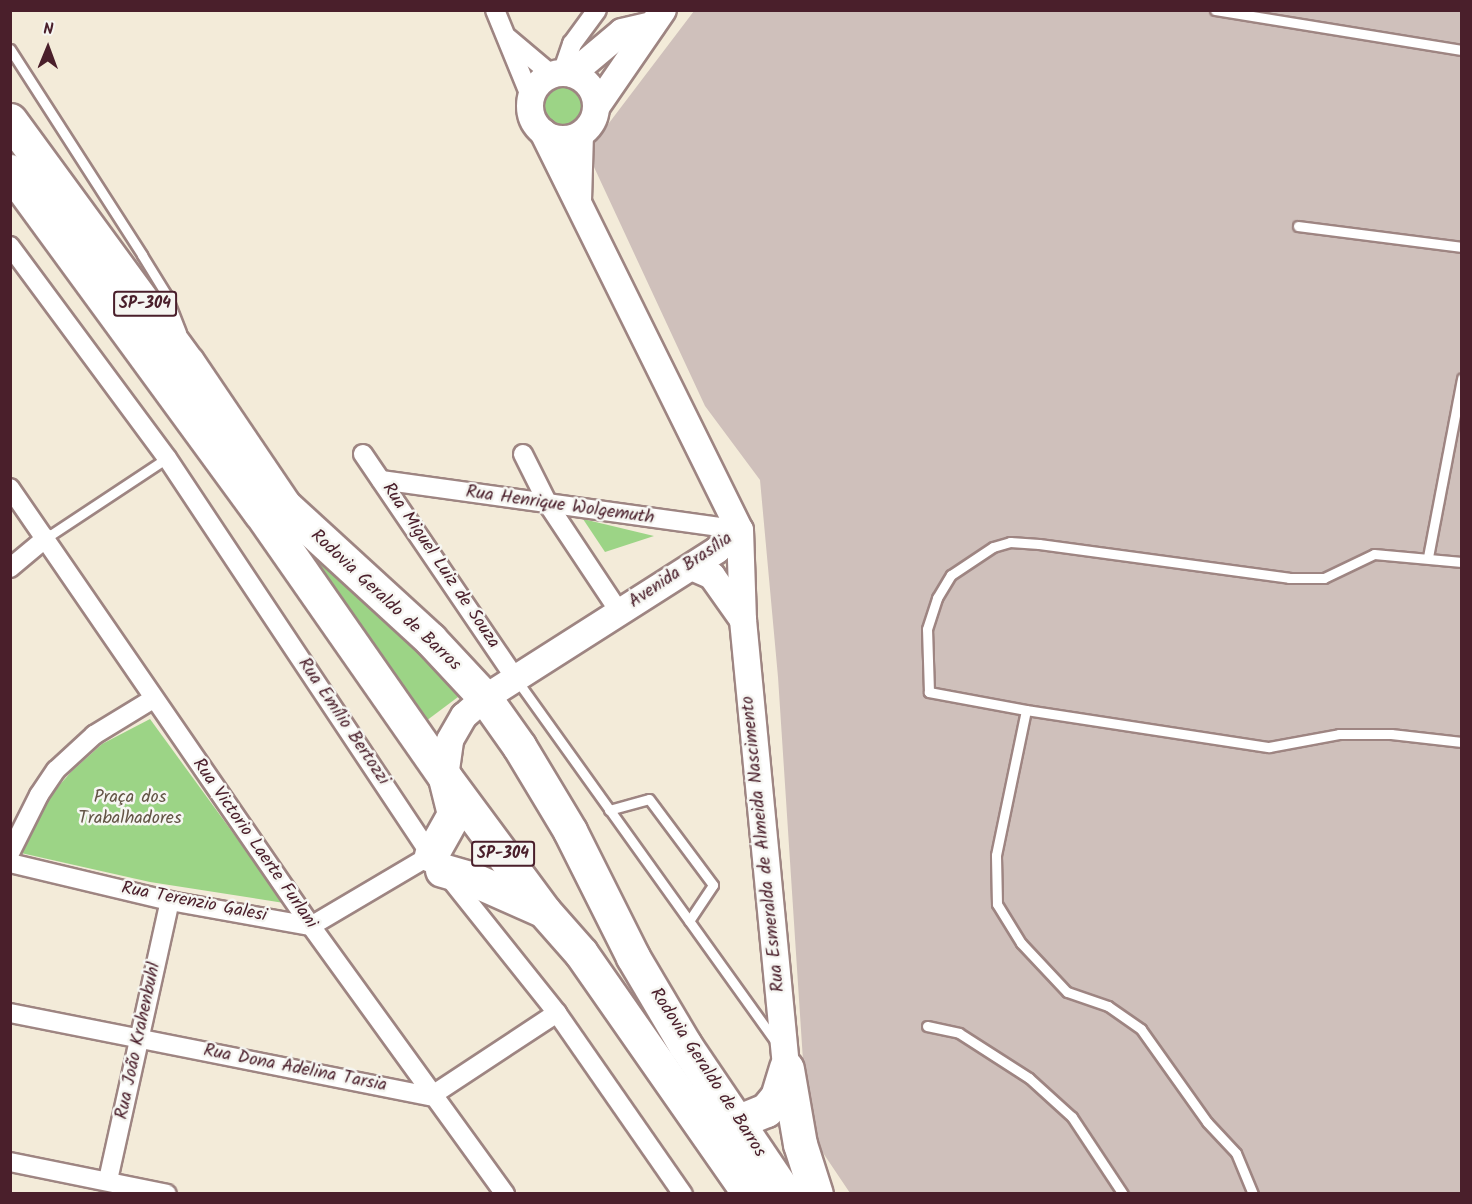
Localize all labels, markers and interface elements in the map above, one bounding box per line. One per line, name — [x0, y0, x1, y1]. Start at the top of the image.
text: N — [43, 17, 54, 42]
north arrow — [18, 18, 78, 78]
road number: SP-304 — [112, 291, 178, 317]
street label: Rua Miguel Luiz de Souza — [376, 479, 504, 653]
street label: Rua Henrique Wolgemuth — [464, 482, 656, 530]
street label: Rodovia Geraldo de Barros — [305, 526, 465, 676]
street label: Avenida Brasília — [625, 528, 737, 614]
street label: Rua Emílio Bertozzi — [292, 654, 394, 790]
street label: Rua Esmeralda de Almeida Nascimento — [738, 695, 790, 993]
street label: Rua Victorio Laerte Furlani — [187, 755, 321, 933]
park label: Praça dos Trabalhadores — [78, 788, 182, 830]
road number: SP-304 — [470, 841, 536, 867]
street label: Rua Terenzio Galesi — [119, 878, 269, 928]
street label: Rua João Krahenbuhl — [112, 961, 166, 1121]
street label: Rodovia Geraldo de Barros — [644, 984, 770, 1162]
street label: Rua Dona Adelina Tarsia — [202, 1041, 388, 1097]

